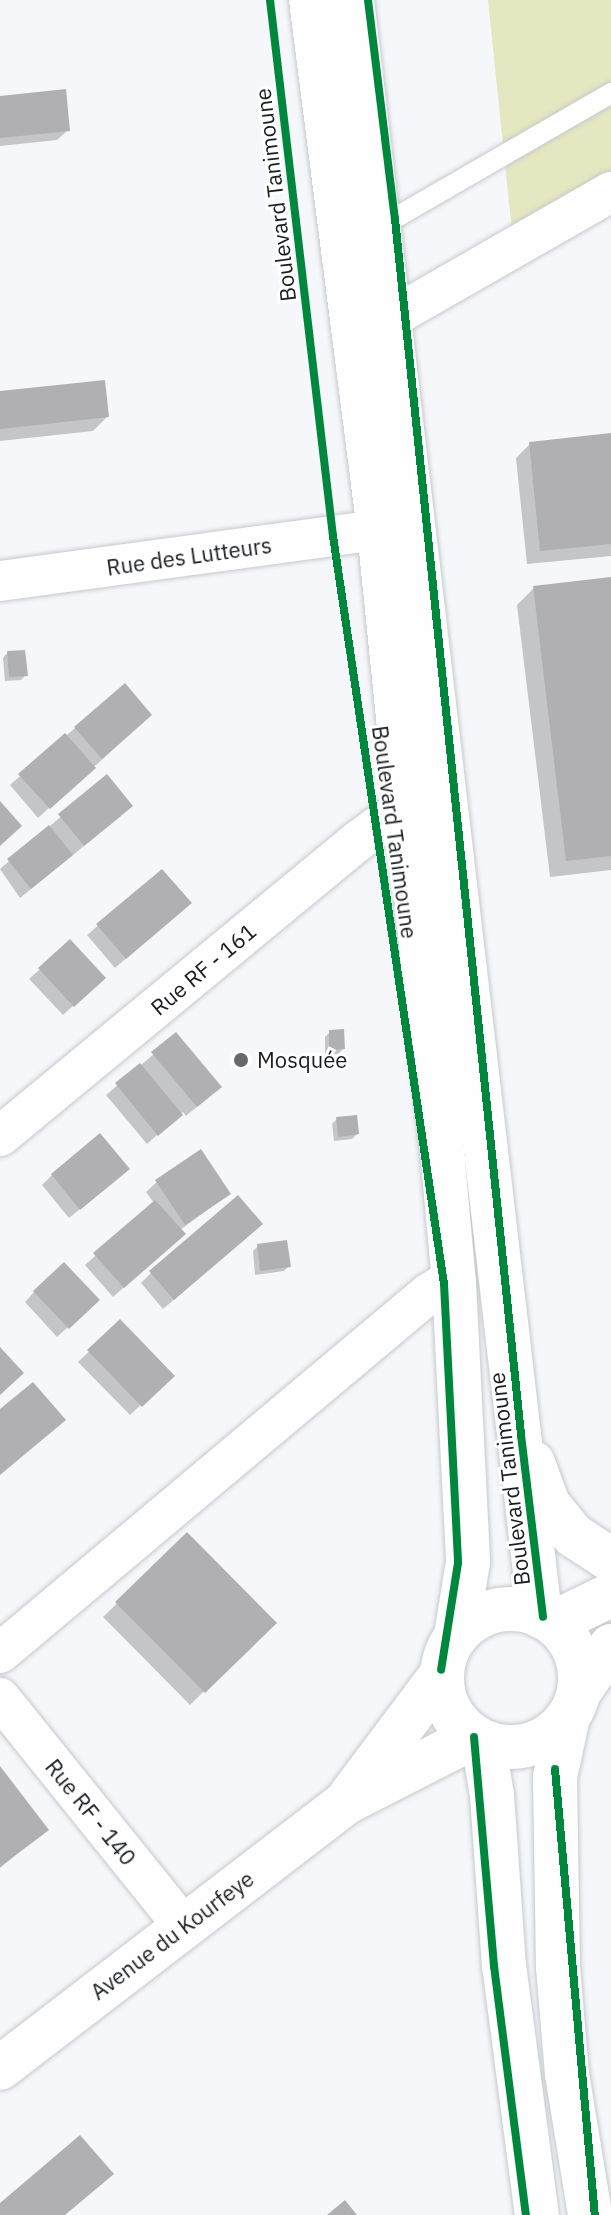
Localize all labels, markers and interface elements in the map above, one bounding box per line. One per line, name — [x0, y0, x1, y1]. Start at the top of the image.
street label: Boulevard Tanimoune — [249, 87, 301, 303]
street label: Rue des Lutteurs — [105, 531, 273, 581]
street label: Boulevard Tanimoune — [367, 724, 423, 940]
street label: Rue RF - 161 — [145, 917, 261, 1021]
place label: Mosquée — [257, 1047, 347, 1073]
marker: Mosquée — [232, 1051, 250, 1069]
street label: Boulevard Tanimoune — [483, 1371, 535, 1587]
street label: Rue RF - 140 — [40, 1754, 142, 1870]
street label: Avenue du Kourfeye — [85, 1865, 259, 2005]

